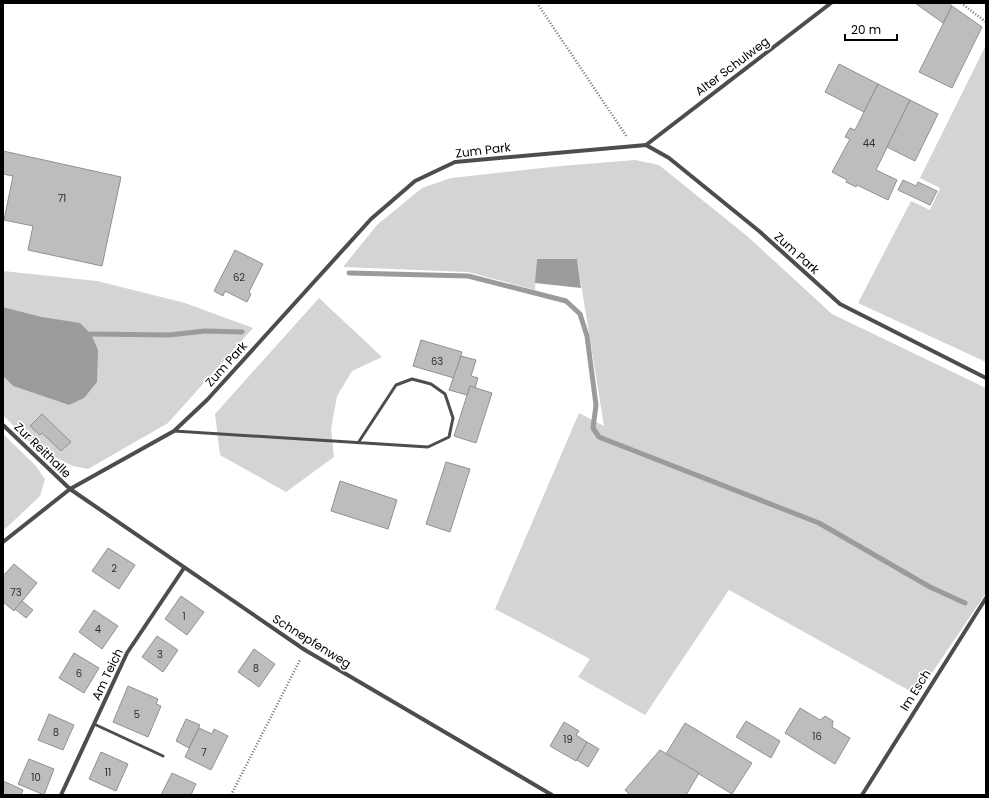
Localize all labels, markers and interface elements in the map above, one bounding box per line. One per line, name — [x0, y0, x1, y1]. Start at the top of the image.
scale bar — [845, 16, 897, 42]
text: 20 m — [851, 21, 881, 38]
street label: Alter Schulweg — [692, 33, 772, 99]
house number: 44 — [863, 136, 875, 151]
street label: Zum Park — [454, 138, 512, 162]
house number: 71 — [58, 191, 66, 206]
street label: Zum Park — [771, 228, 824, 278]
house number: 62 — [233, 270, 245, 285]
street label: Zum Park — [201, 337, 251, 390]
house number: 63 — [431, 354, 443, 369]
street label: Zur Reithalle — [11, 419, 75, 481]
house number: 2 — [111, 561, 117, 576]
house number: 73 — [10, 585, 22, 600]
house number: 1 — [182, 609, 186, 624]
street label: Schnepfenweg — [269, 610, 355, 672]
house number: 4 — [95, 622, 101, 637]
street label: Am Teich — [87, 645, 127, 703]
house number: 3 — [157, 647, 163, 662]
house number: 8 — [253, 661, 259, 676]
house number: 6 — [76, 666, 82, 681]
street label: Im Esch — [896, 666, 934, 714]
house number: 5 — [134, 707, 140, 722]
house number: 8 — [53, 725, 59, 740]
house number: 16 — [812, 729, 822, 744]
house number: 19 — [563, 732, 573, 747]
house number: 7 — [201, 745, 207, 760]
house number: 11 — [105, 765, 111, 780]
house number: 10 — [31, 770, 41, 785]

